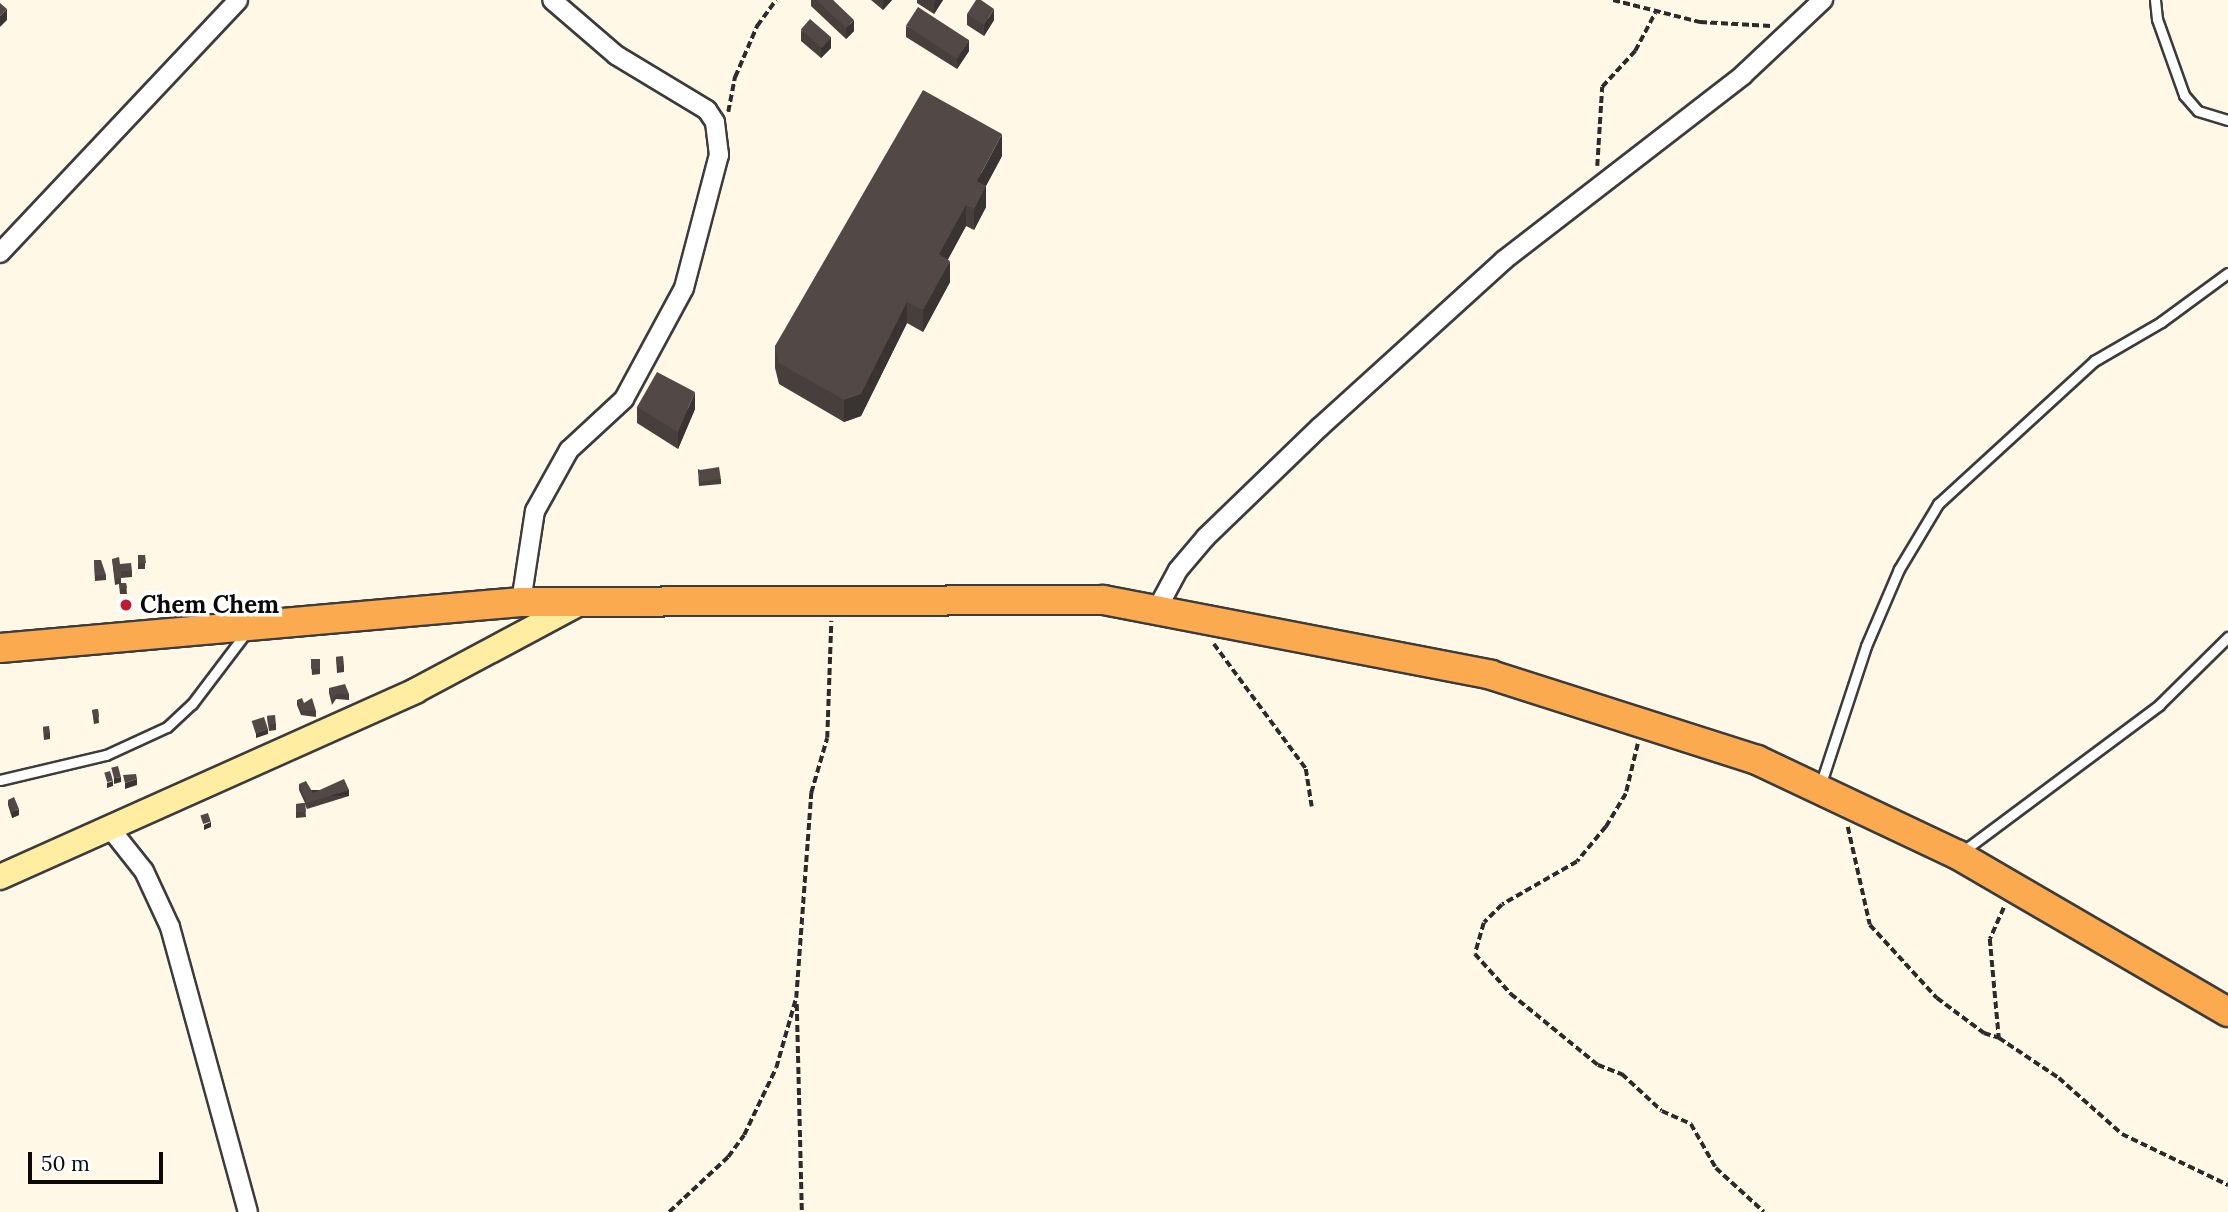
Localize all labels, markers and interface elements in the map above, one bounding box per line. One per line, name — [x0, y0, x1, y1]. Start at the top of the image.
place label: Chem Chem — [140, 591, 279, 619]
marker: Chem Chem — [118, 597, 134, 613]
scale bar — [32, 1138, 166, 1182]
text: 50 m — [41, 1150, 90, 1177]

